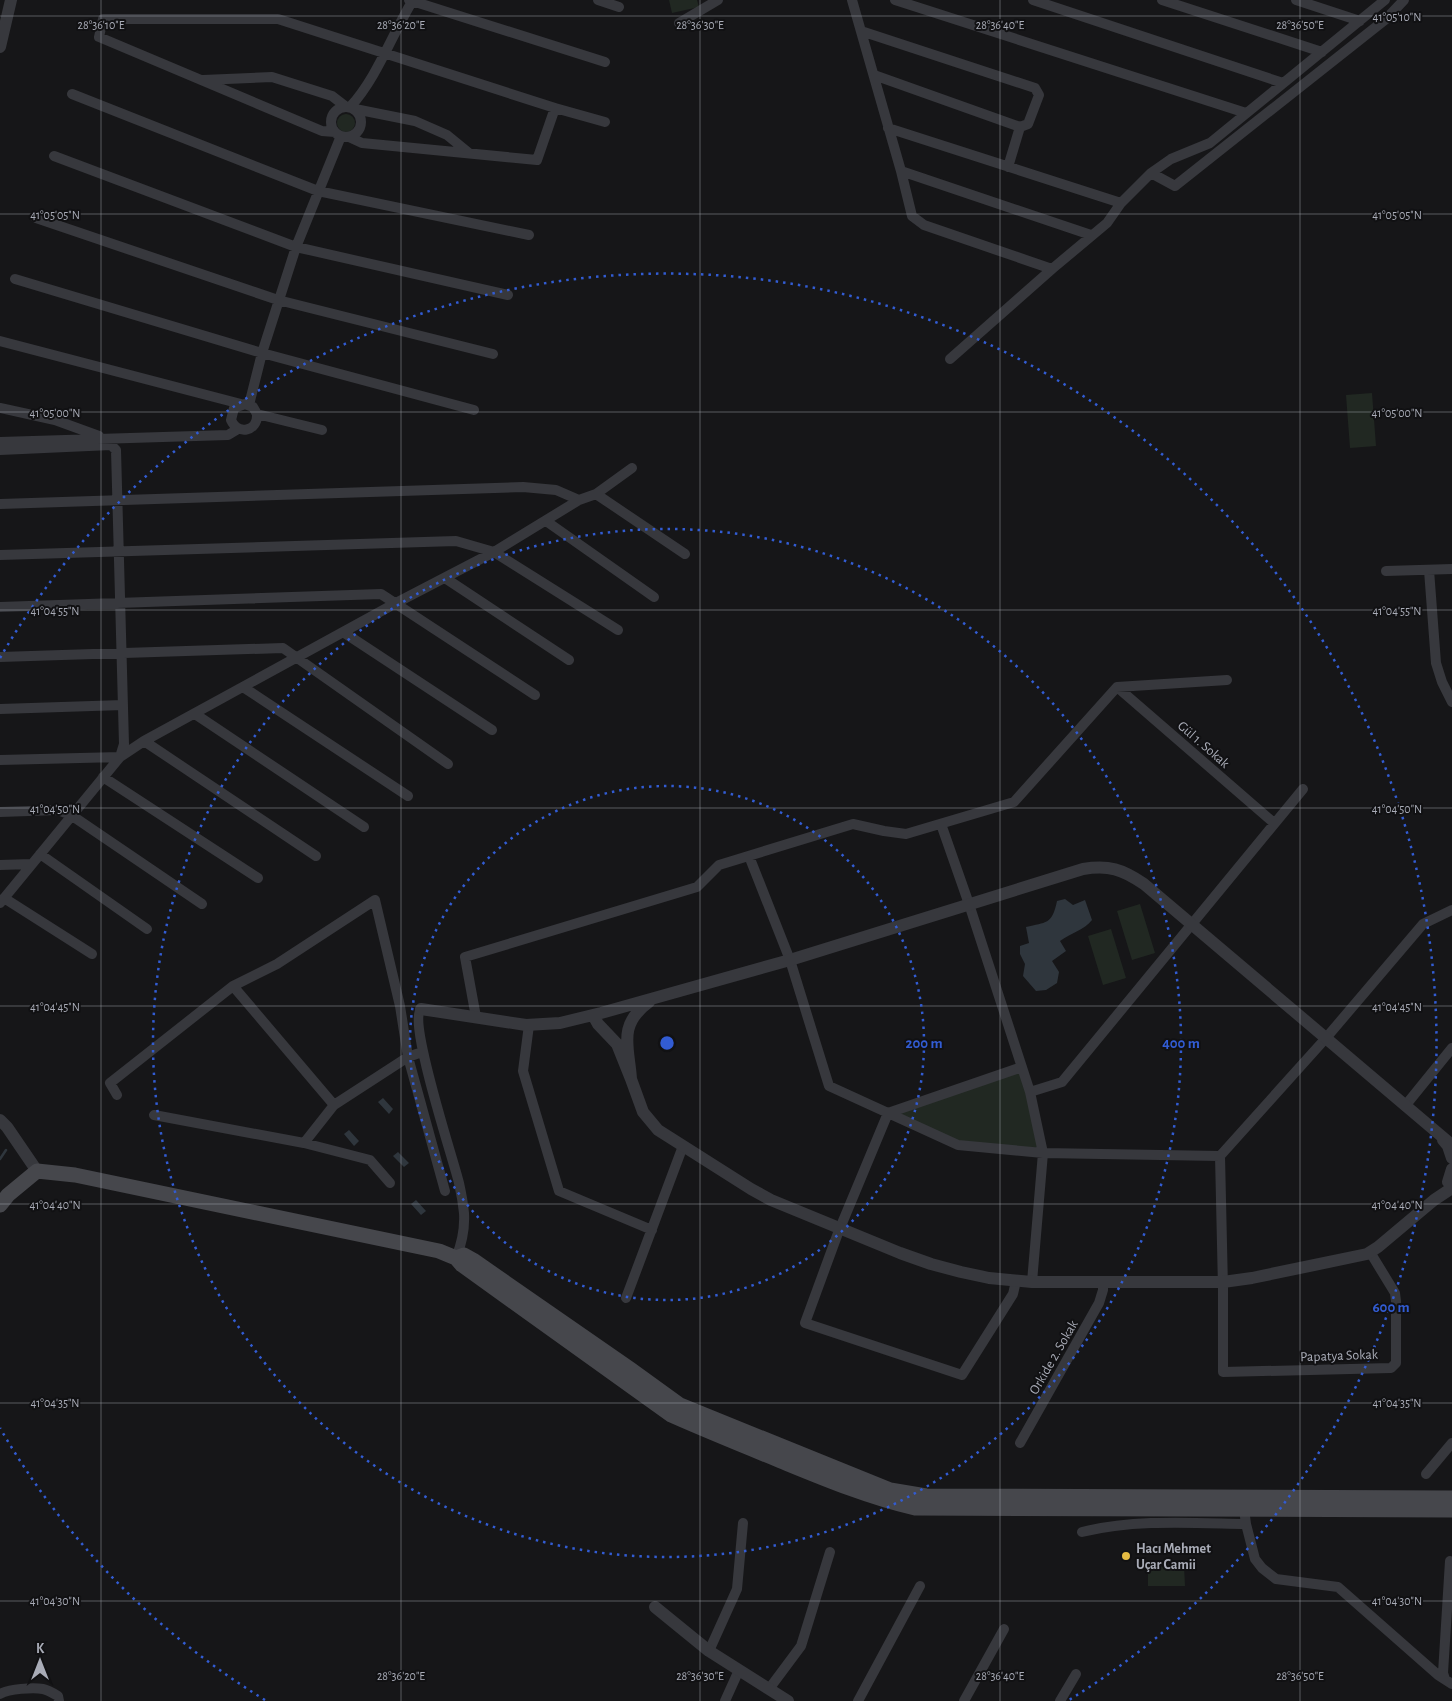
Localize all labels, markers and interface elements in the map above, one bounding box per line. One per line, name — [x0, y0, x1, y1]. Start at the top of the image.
text: 41°05'10"N — [1373, 11, 1421, 23]
text: 28°36'10"E — [78, 19, 125, 31]
text: 28°36'20"E — [377, 19, 425, 31]
text: 28°36'30"E — [676, 19, 724, 31]
text: 28°36'40"E — [976, 19, 1024, 31]
text: 28°36'50"E — [1276, 19, 1324, 31]
text: 41°05'05"N — [30, 209, 80, 221]
text: 41°05'05"N — [1372, 209, 1422, 221]
text: 41°05'00"N — [30, 407, 81, 419]
text: 41°05'00"N — [1372, 407, 1423, 419]
text: 41°04'55"N — [30, 605, 80, 617]
text: 41°04'55"N — [1372, 605, 1422, 617]
street label: Gül 1. Sokak — [1175, 719, 1232, 771]
text: 41°04'50"N — [30, 803, 80, 815]
text: 41°04'50"N — [1372, 803, 1422, 815]
text: 41°04'45"N — [30, 1001, 80, 1013]
text: 41°04'45"N — [1372, 1001, 1422, 1013]
centre of rings — [658, 1034, 676, 1052]
text: 200 m — [905, 1036, 943, 1051]
text: 400 m — [1162, 1036, 1200, 1051]
text: 41°04'40"N — [29, 1199, 81, 1211]
text: 41°04'40"N — [1371, 1199, 1423, 1211]
text: 600 m — [1372, 1300, 1410, 1315]
street label: Orkide 2. Sokak — [1027, 1317, 1081, 1397]
street label: Papatya Sokak — [1300, 1348, 1379, 1364]
text: 41°04'35"N — [30, 1397, 80, 1409]
text: 41°04'35"N — [1372, 1397, 1422, 1409]
place label: Hacı Mehmet Uçar Camii — [1136, 1542, 1211, 1572]
marker: Hacı Mehmet Uçar Camii — [1120, 1550, 1132, 1562]
text: 41°04'30"N — [30, 1595, 80, 1607]
text: 41°04'30"N — [1372, 1595, 1422, 1607]
north arrow — [15, 1636, 65, 1686]
text: K — [36, 1642, 45, 1656]
text: 28°36'20"E — [377, 1670, 425, 1682]
text: 28°36'30"E — [676, 1670, 724, 1682]
text: 28°36'40"E — [976, 1670, 1024, 1682]
text: 28°36'50"E — [1276, 1670, 1324, 1682]

